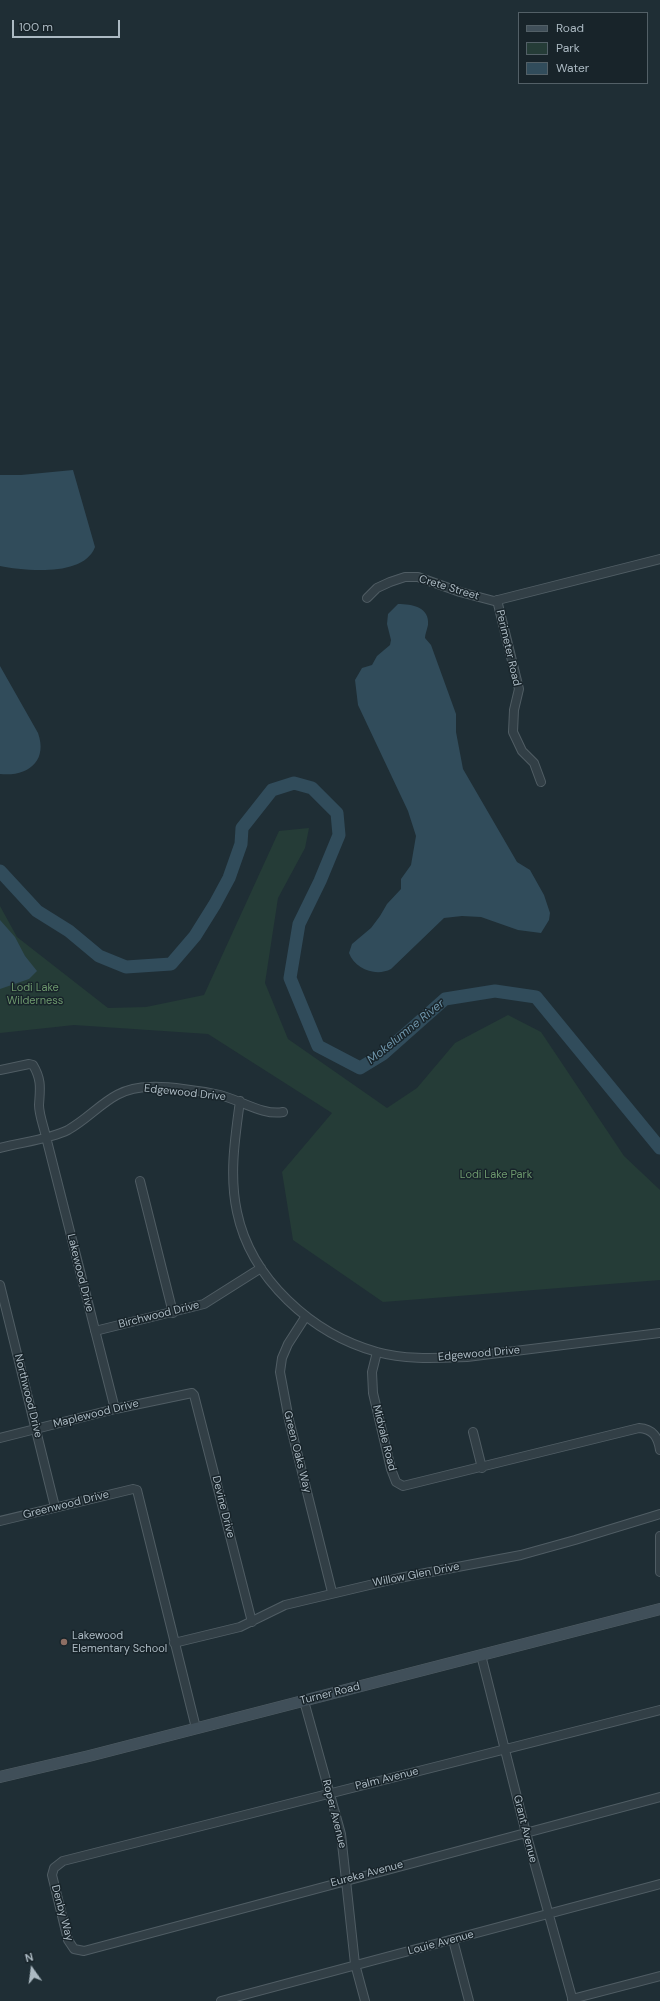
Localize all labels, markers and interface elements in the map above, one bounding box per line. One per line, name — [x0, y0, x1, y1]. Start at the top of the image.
scale bar — [14, 12, 122, 38]
legend — [518, 12, 648, 84]
text: 100 m — [19, 19, 53, 35]
text: Road — [556, 20, 584, 36]
text: Park — [556, 40, 580, 56]
text: Water — [556, 60, 589, 76]
street label: Crete Street — [417, 573, 481, 603]
street label: Perimeter Road — [493, 609, 523, 687]
park label: Lodi Lake Wilderness — [7, 981, 63, 1007]
water label: Mokelumne River — [365, 997, 447, 1067]
street label: Edgewood Drive — [143, 1082, 227, 1104]
park label: Lodi Lake Park — [460, 1168, 532, 1182]
street label: Lakewood Drive — [64, 1233, 96, 1313]
street label: Birchwood Drive — [117, 1299, 201, 1331]
street label: Edgewood Drive — [438, 1344, 520, 1364]
street label: Northwood Drive — [11, 1353, 45, 1439]
street label: Maplewood Drive — [52, 1397, 140, 1431]
street label: Midvale Road — [369, 1404, 399, 1472]
street label: Green Oaks Way — [280, 1410, 314, 1494]
street label: Devine Drive — [209, 1475, 237, 1539]
street label: Greenwood Drive — [22, 1488, 110, 1522]
street label: Willow Glen Drive — [371, 1560, 461, 1590]
place label: Lakewood Elementary School — [72, 1629, 167, 1655]
marker: Lakewood Elementary School — [59, 1637, 69, 1647]
street label: Turner Road — [299, 1680, 361, 1708]
street label: Palm Avenue — [354, 1765, 420, 1793]
street label: Roper Avenue — [319, 1778, 349, 1850]
street label: Grant Avenue — [510, 1794, 540, 1864]
street label: Eureka Avenue — [329, 1858, 405, 1890]
street label: Denby Way — [48, 1883, 76, 1943]
street label: Louie Avenue — [407, 1928, 475, 1958]
north arrow — [12, 1949, 52, 1989]
text: N — [24, 1950, 35, 1965]

